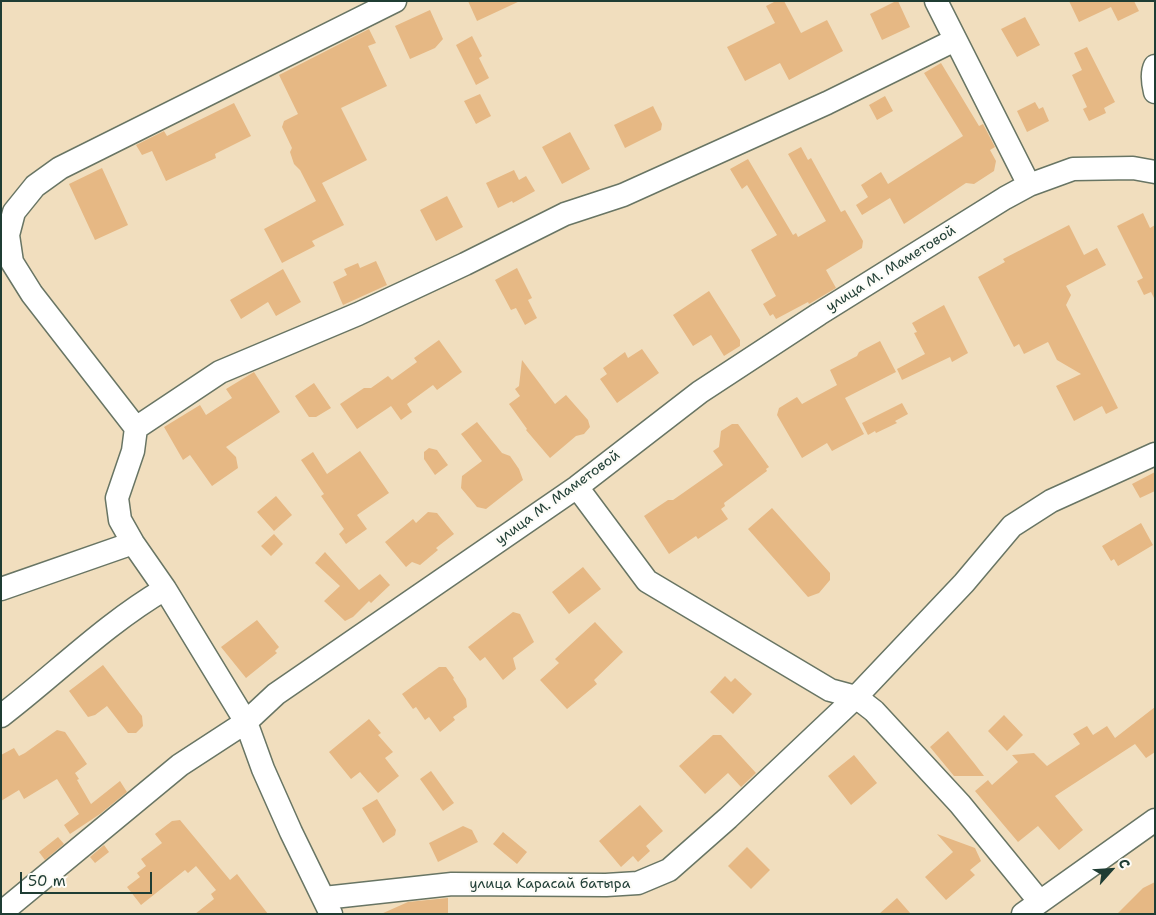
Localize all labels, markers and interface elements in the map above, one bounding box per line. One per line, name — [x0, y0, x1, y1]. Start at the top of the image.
street label: улица М. Маметовой — [823, 222, 959, 316]
street label: улица М. Маметовой — [492, 447, 624, 549]
north arrow — [1086, 845, 1136, 895]
text: С — [1115, 856, 1134, 871]
scale bar — [22, 862, 155, 894]
text: 50 m — [28, 871, 66, 891]
street label: улица Карасай батыра — [470, 876, 630, 892]

